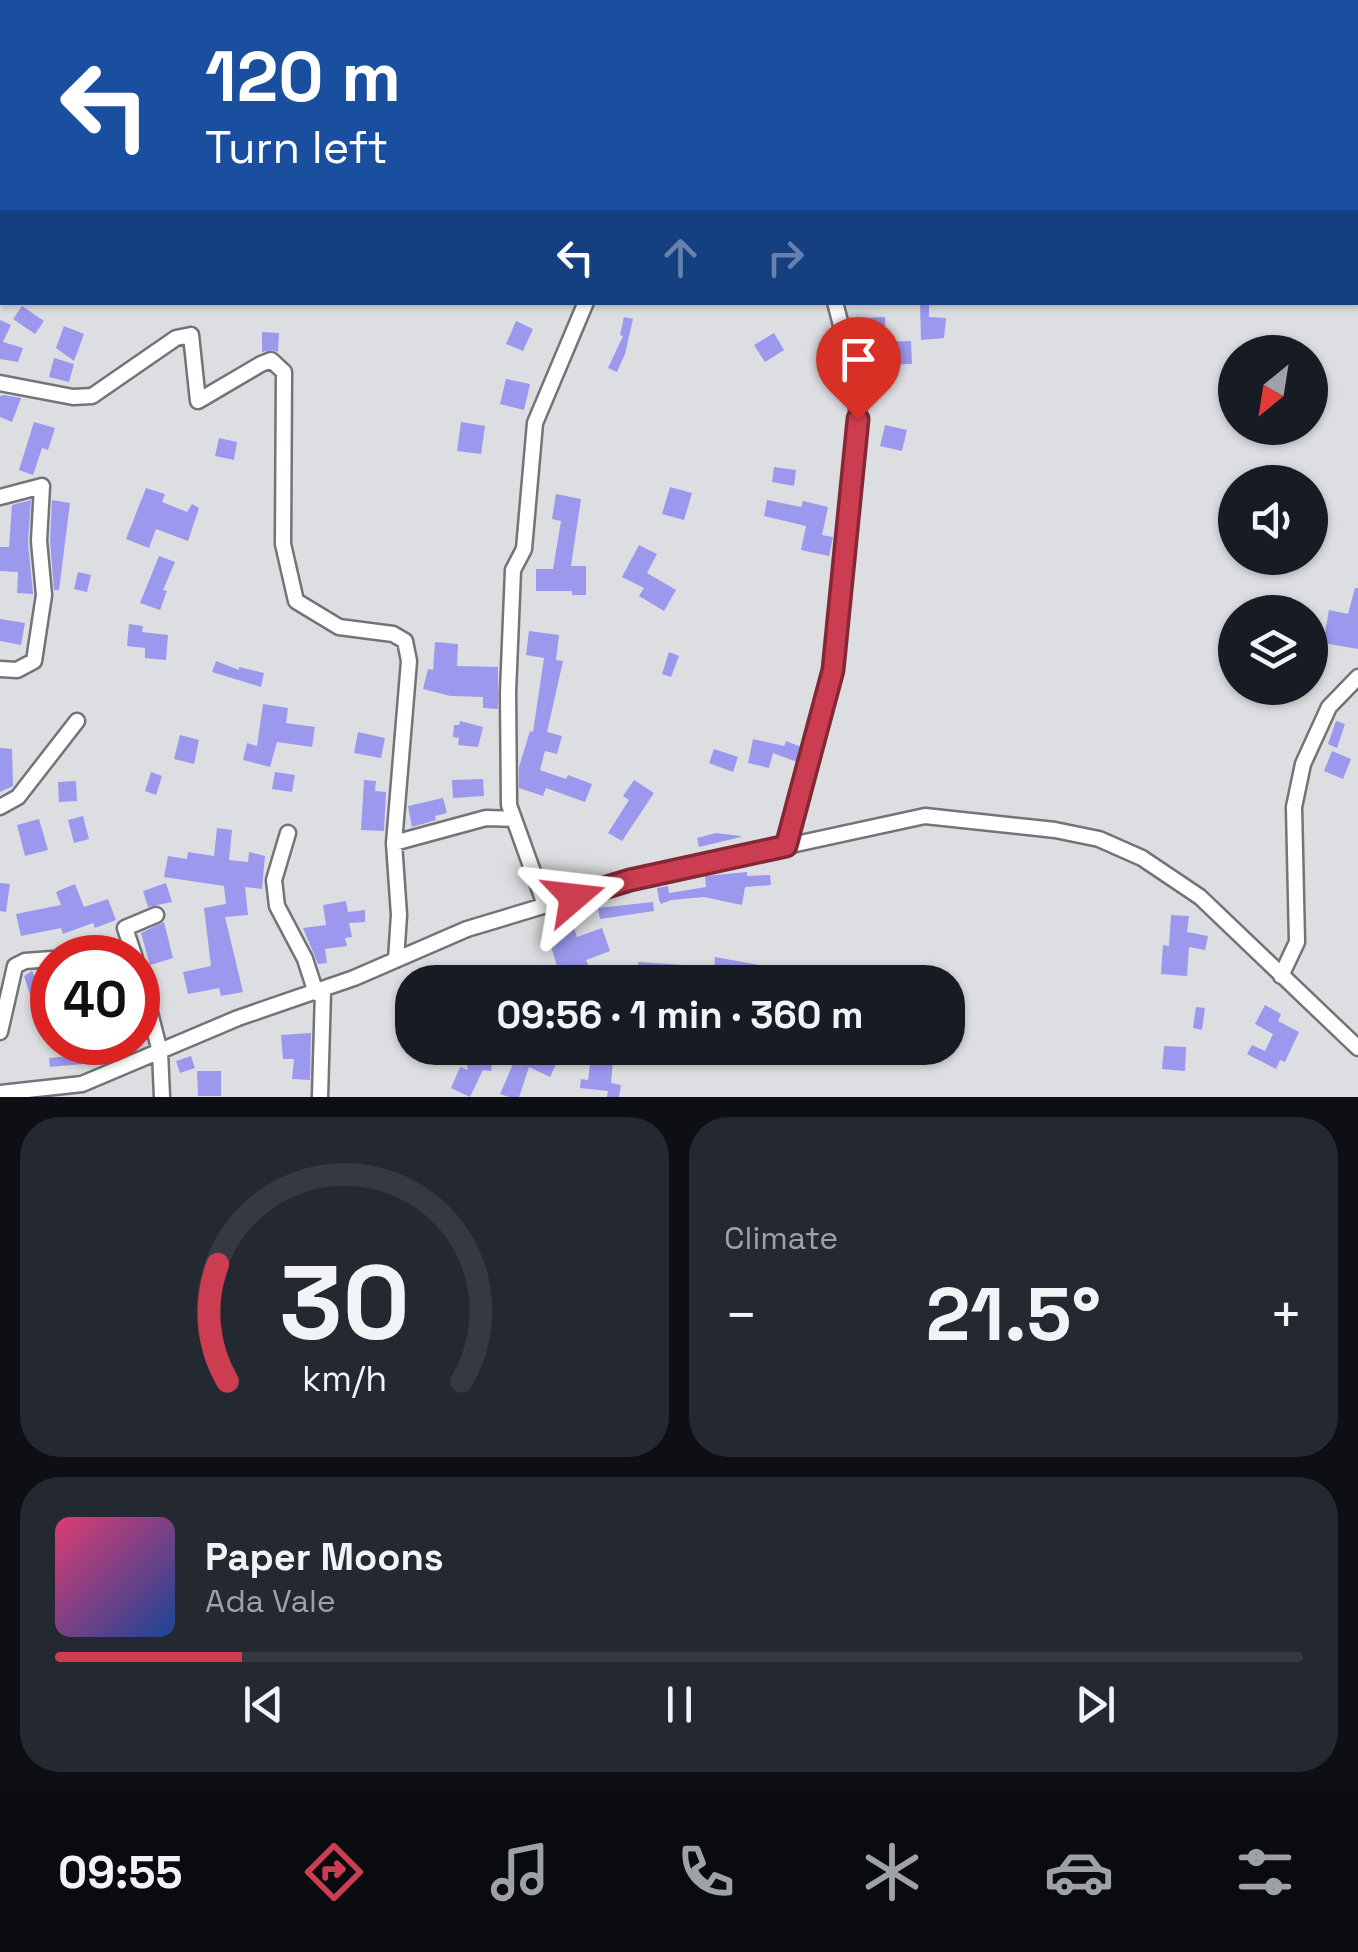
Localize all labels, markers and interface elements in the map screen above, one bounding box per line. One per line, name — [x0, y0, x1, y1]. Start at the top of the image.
text: 120 m — [205, 32, 401, 121]
icon: left — [40, 40, 170, 170]
text: Turn left — [205, 119, 388, 176]
icon: left — [548, 230, 603, 285]
icon: ahead — [653, 230, 708, 285]
icon: right — [758, 230, 813, 285]
pin — [816, 317, 901, 420]
icon: arrive — [831, 332, 886, 387]
north arrow — [1218, 335, 1328, 445]
map controls — [1218, 335, 1328, 705]
button: sound — [1218, 465, 1328, 575]
button: layers — [1218, 595, 1328, 705]
position arrow — [522, 845, 626, 949]
speed limit sign: 40 — [30, 935, 160, 1065]
text: 09:56 · 1 min · 360 m — [496, 991, 864, 1039]
text: Climate — [724, 1218, 838, 1258]
text: 30 — [279, 1237, 410, 1369]
text: 21.5° — [926, 1266, 1101, 1362]
text: − — [724, 1280, 758, 1350]
text: + — [1269, 1280, 1303, 1350]
text: km/h — [302, 1356, 387, 1401]
text: Paper Moons — [205, 1533, 444, 1581]
text: Ada Vale — [205, 1581, 336, 1621]
icon: previous — [236, 1677, 291, 1732]
icon: pause — [652, 1677, 707, 1732]
icon: next — [1068, 1677, 1123, 1732]
icon: directions — [299, 1837, 369, 1907]
icon: music — [485, 1837, 555, 1907]
icon: phone — [671, 1837, 741, 1907]
icon: climate — [857, 1837, 927, 1907]
icon: car — [1044, 1837, 1114, 1907]
icon: filters — [1230, 1837, 1300, 1907]
text: 09:55 — [58, 1844, 183, 1901]

